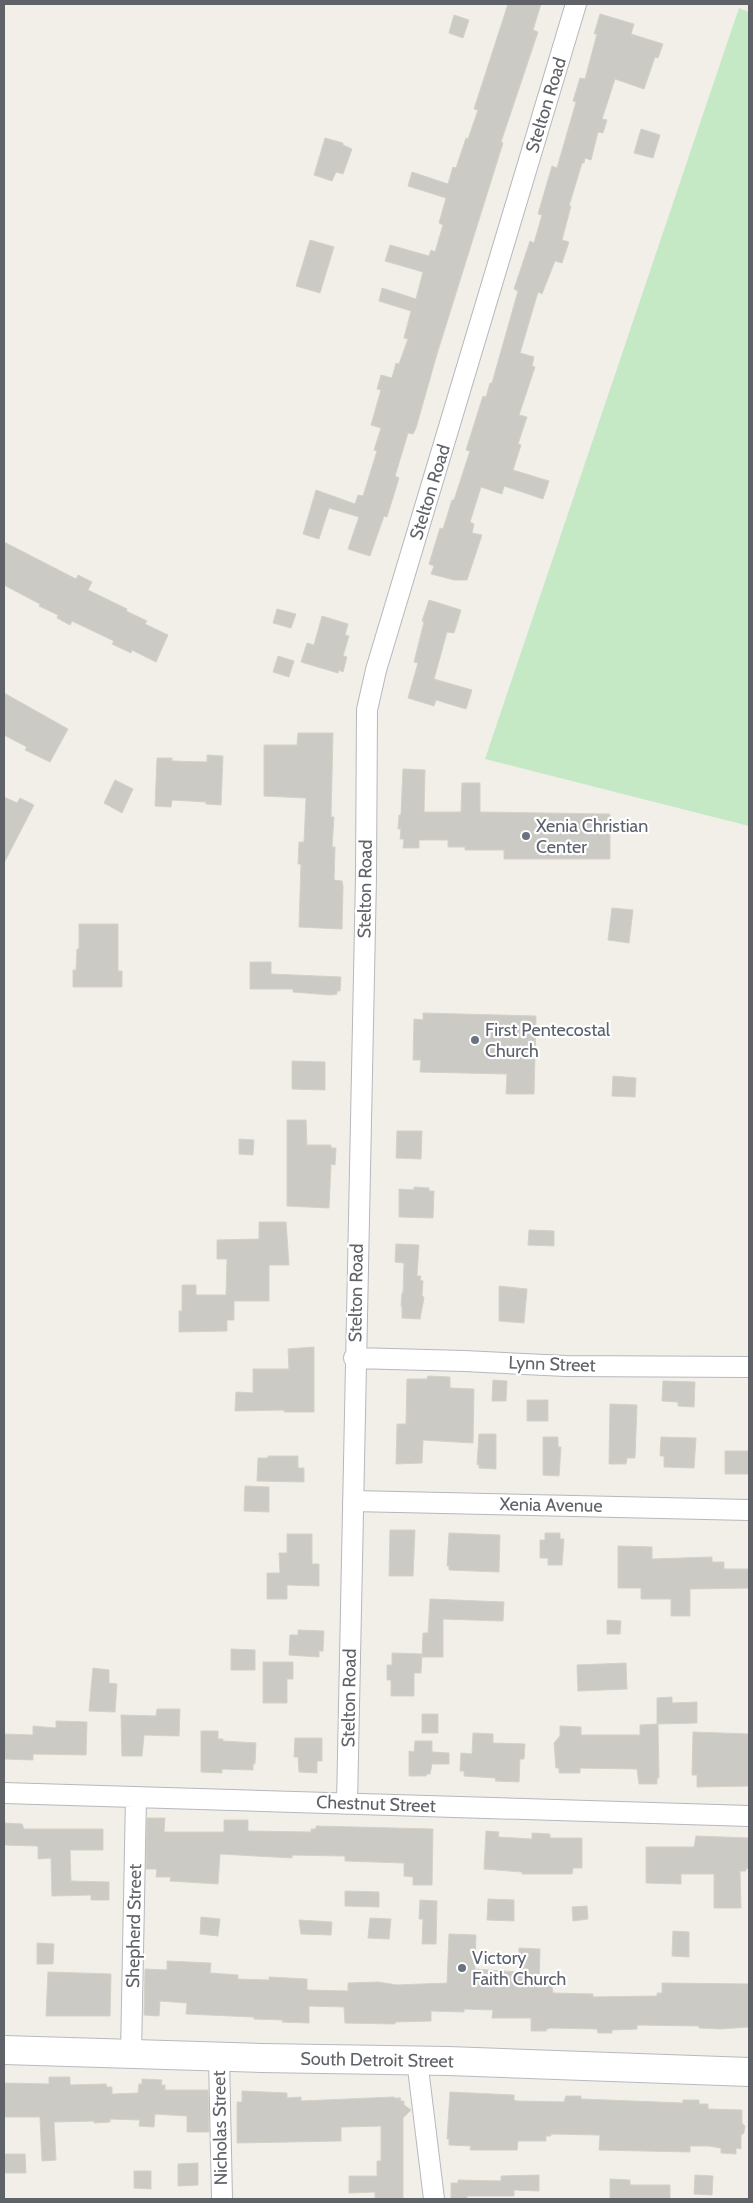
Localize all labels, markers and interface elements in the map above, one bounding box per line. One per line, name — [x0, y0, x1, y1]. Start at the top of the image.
street label: Stelton Road — [521, 55, 571, 155]
street label: Stelton Road — [405, 442, 455, 542]
place label: Xenia Christian Center — [536, 815, 648, 858]
marker: Xenia Christian Center — [520, 830, 532, 842]
street label: Stelton Road — [353, 839, 377, 939]
place label: First Pentecostal Church — [485, 1019, 611, 1062]
marker: First Pentecostal Church — [469, 1034, 481, 1046]
street label: Stelton Road — [344, 1243, 368, 1343]
street label: Lynn Street — [508, 1351, 596, 1377]
street label: Xenia Avenue — [499, 1493, 603, 1517]
street label: Stelton Road — [337, 1648, 361, 1748]
street label: Chestnut Street — [316, 1791, 436, 1817]
street label: Shepherd Street — [122, 1864, 146, 1988]
place label: Victory Faith Church — [472, 1947, 566, 1990]
marker: Victory Faith Church — [456, 1962, 468, 1974]
street label: South Detroit Street — [300, 2048, 454, 2072]
street label: Nicholas Street — [208, 2070, 232, 2186]

